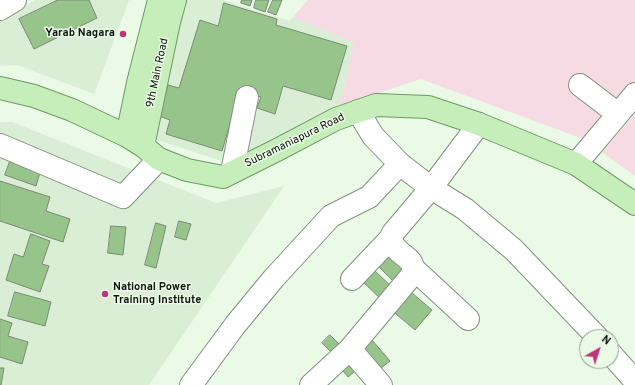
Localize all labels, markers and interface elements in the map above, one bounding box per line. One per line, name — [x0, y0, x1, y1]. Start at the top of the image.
place label: Yarab Nagara — [45, 27, 115, 41]
marker: Yarab Nagara — [118, 29, 128, 39]
street label: 9th Main Road — [144, 37, 172, 109]
street label: Subramaniapura Road — [243, 111, 347, 171]
place label: National Power Training Institute — [113, 281, 201, 307]
marker: National Power Training Institute — [100, 289, 110, 299]
north arrow — [579, 329, 619, 369]
text: N — [598, 333, 613, 348]

